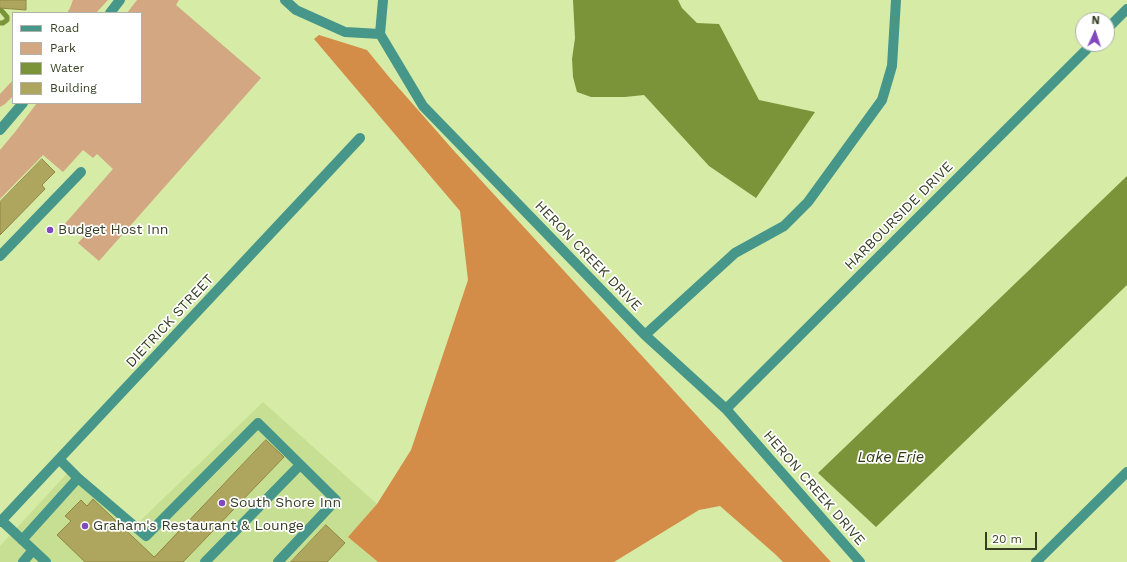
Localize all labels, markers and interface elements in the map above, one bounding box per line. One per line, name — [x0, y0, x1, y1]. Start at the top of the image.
legend — [12, 12, 142, 104]
north arrow — [1075, 12, 1115, 52]
text: N — [1091, 14, 1100, 27]
text: Road — [50, 21, 79, 35]
text: Park — [50, 41, 76, 55]
text: Water — [50, 61, 84, 75]
text: Building — [50, 81, 97, 95]
street label: HARBOURSIDE DRIVE — [841, 158, 957, 274]
street label: HERON CREEK DRIVE — [531, 198, 645, 314]
place label: Budget Host Inn — [58, 222, 169, 238]
marker: Budget Host Inn — [45, 225, 55, 235]
street label: DIETRICK STREET — [122, 271, 218, 371]
street label: HERON CREEK DRIVE — [760, 427, 868, 549]
water label: Lake Erie — [858, 449, 924, 467]
place label: South Shore Inn — [230, 495, 341, 511]
marker: South Shore Inn — [217, 498, 227, 508]
place label: Graham's Restaurant & Lounge — [93, 518, 304, 534]
marker: Graham's Restaurant & Lounge — [80, 521, 90, 531]
scale bar — [987, 524, 1039, 550]
text: 20 m — [992, 532, 1022, 546]

